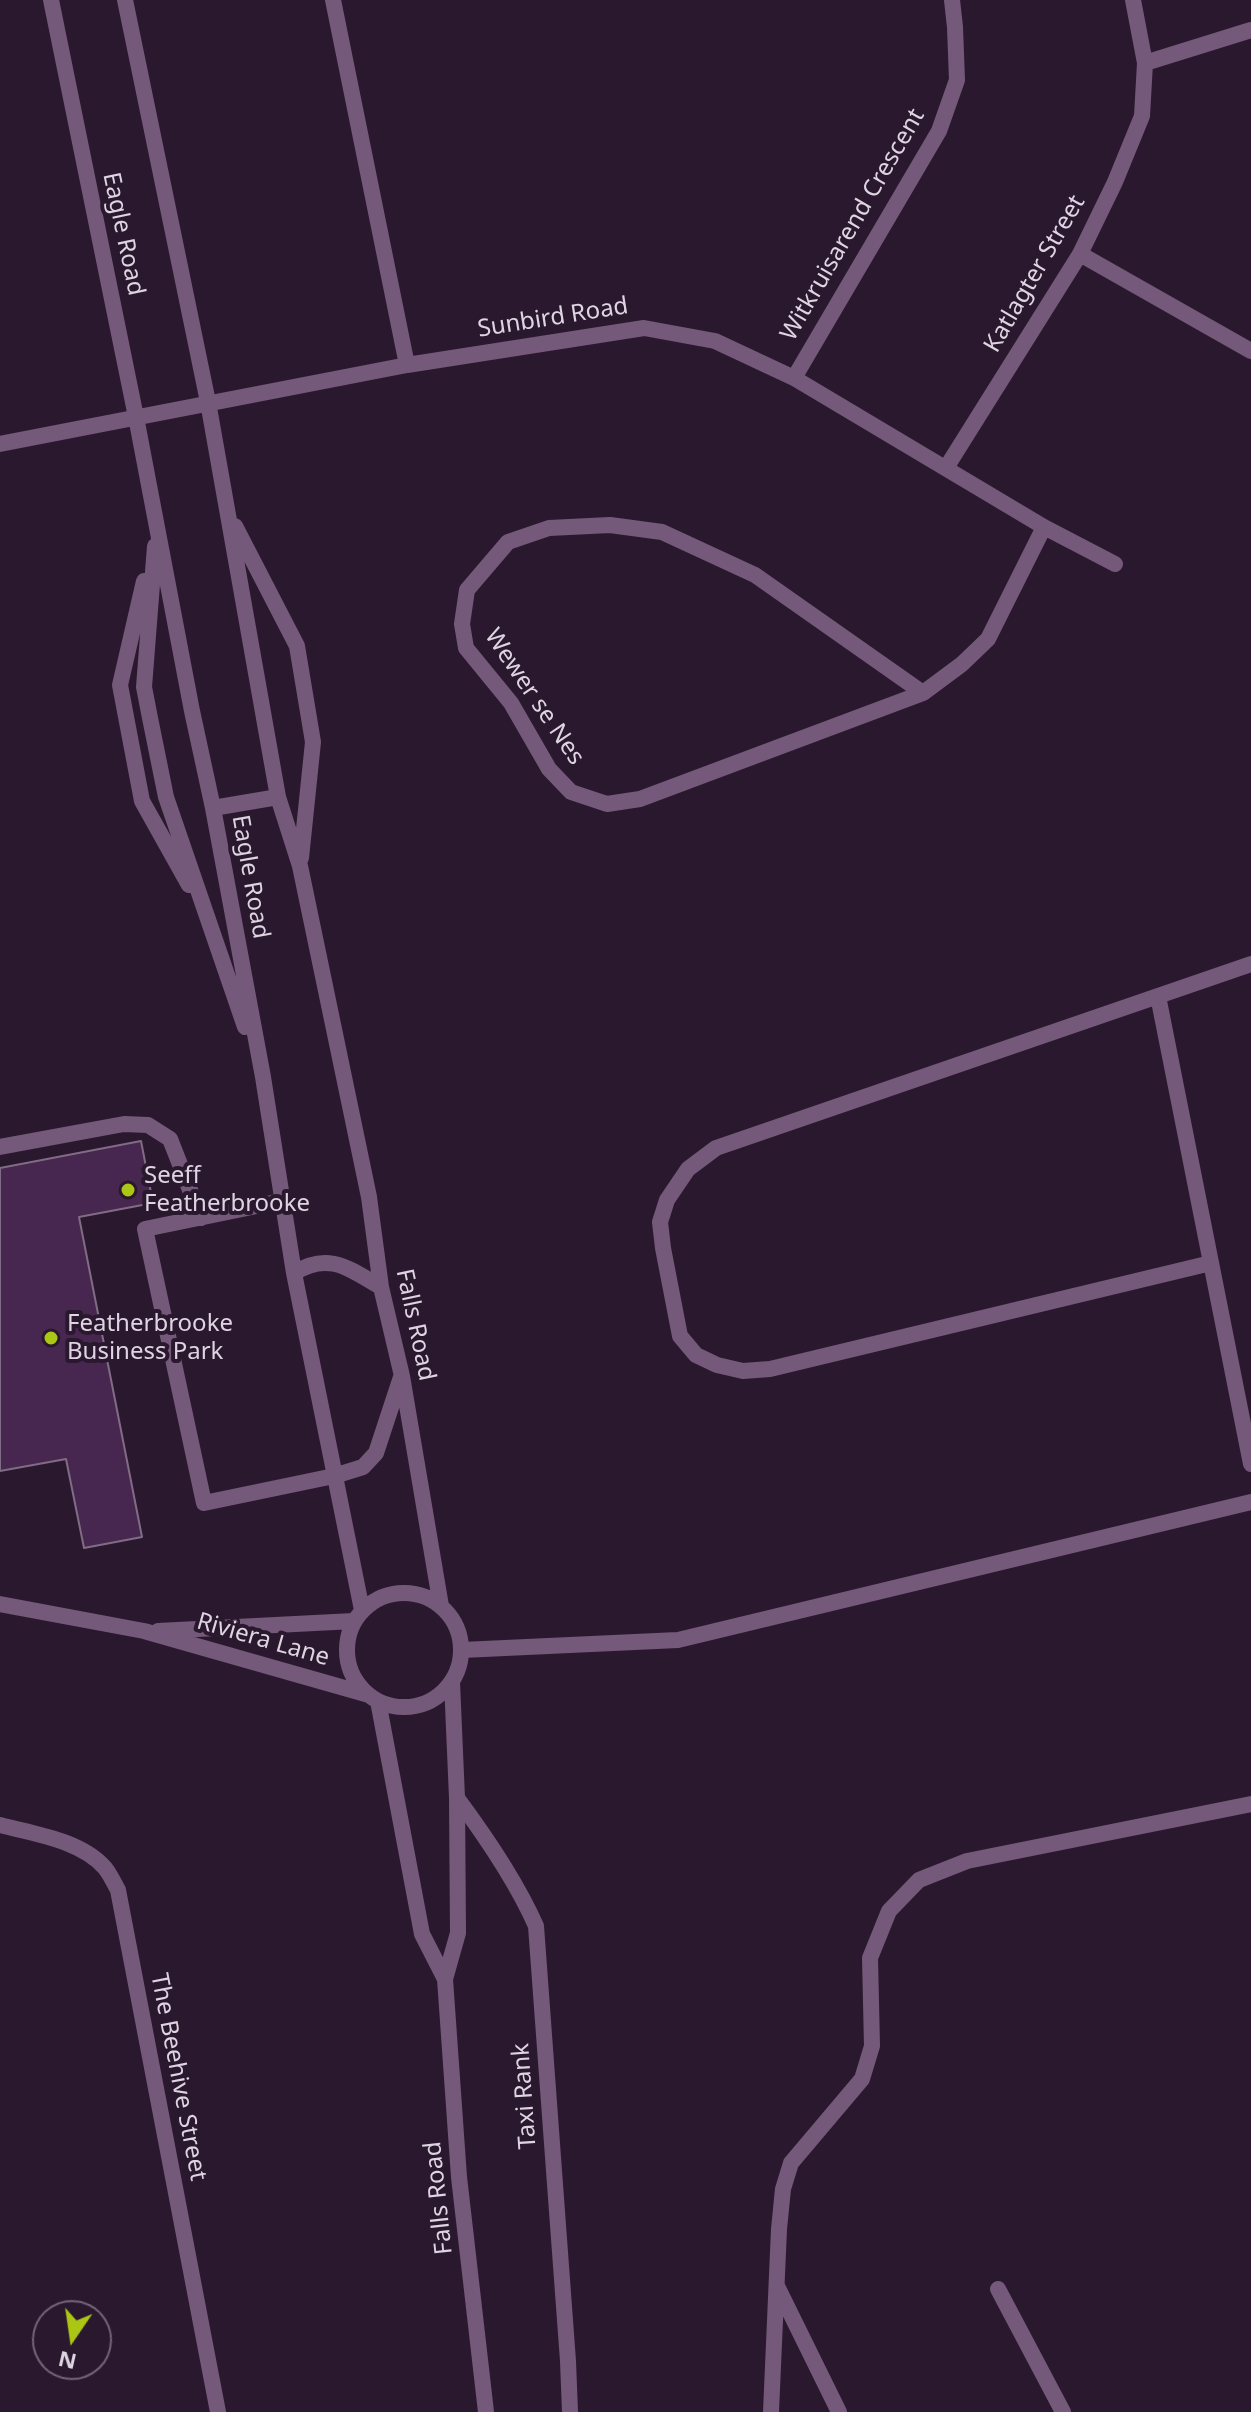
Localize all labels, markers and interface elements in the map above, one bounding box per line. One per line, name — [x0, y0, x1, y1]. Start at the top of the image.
street label: Witkruisarend Crescent — [775, 104, 931, 346]
street label: Eagle Road — [96, 170, 150, 298]
street label: Katlagter Street — [978, 190, 1092, 358]
street label: Sunbird Road — [476, 292, 630, 344]
street label: Wewer se Nes — [478, 623, 590, 771]
street label: Eagle Road — [225, 813, 275, 941]
place label: Seeff Featherbrooke — [144, 1162, 310, 1218]
marker: Seeff Featherbrooke — [119, 1181, 137, 1199]
street label: Falls Road — [389, 1266, 441, 1384]
place label: Featherbrooke Business Park — [67, 1310, 233, 1366]
marker: Featherbrooke Business Park — [42, 1329, 60, 1347]
street label: Riviera Lane — [193, 1607, 333, 1673]
street label: The Beehive Street — [144, 1971, 212, 2183]
street label: Taxi Rank — [507, 2042, 543, 2150]
street label: Falls Road — [419, 2140, 459, 2256]
north arrow — [32, 2300, 112, 2380]
text: N — [55, 2345, 79, 2378]

